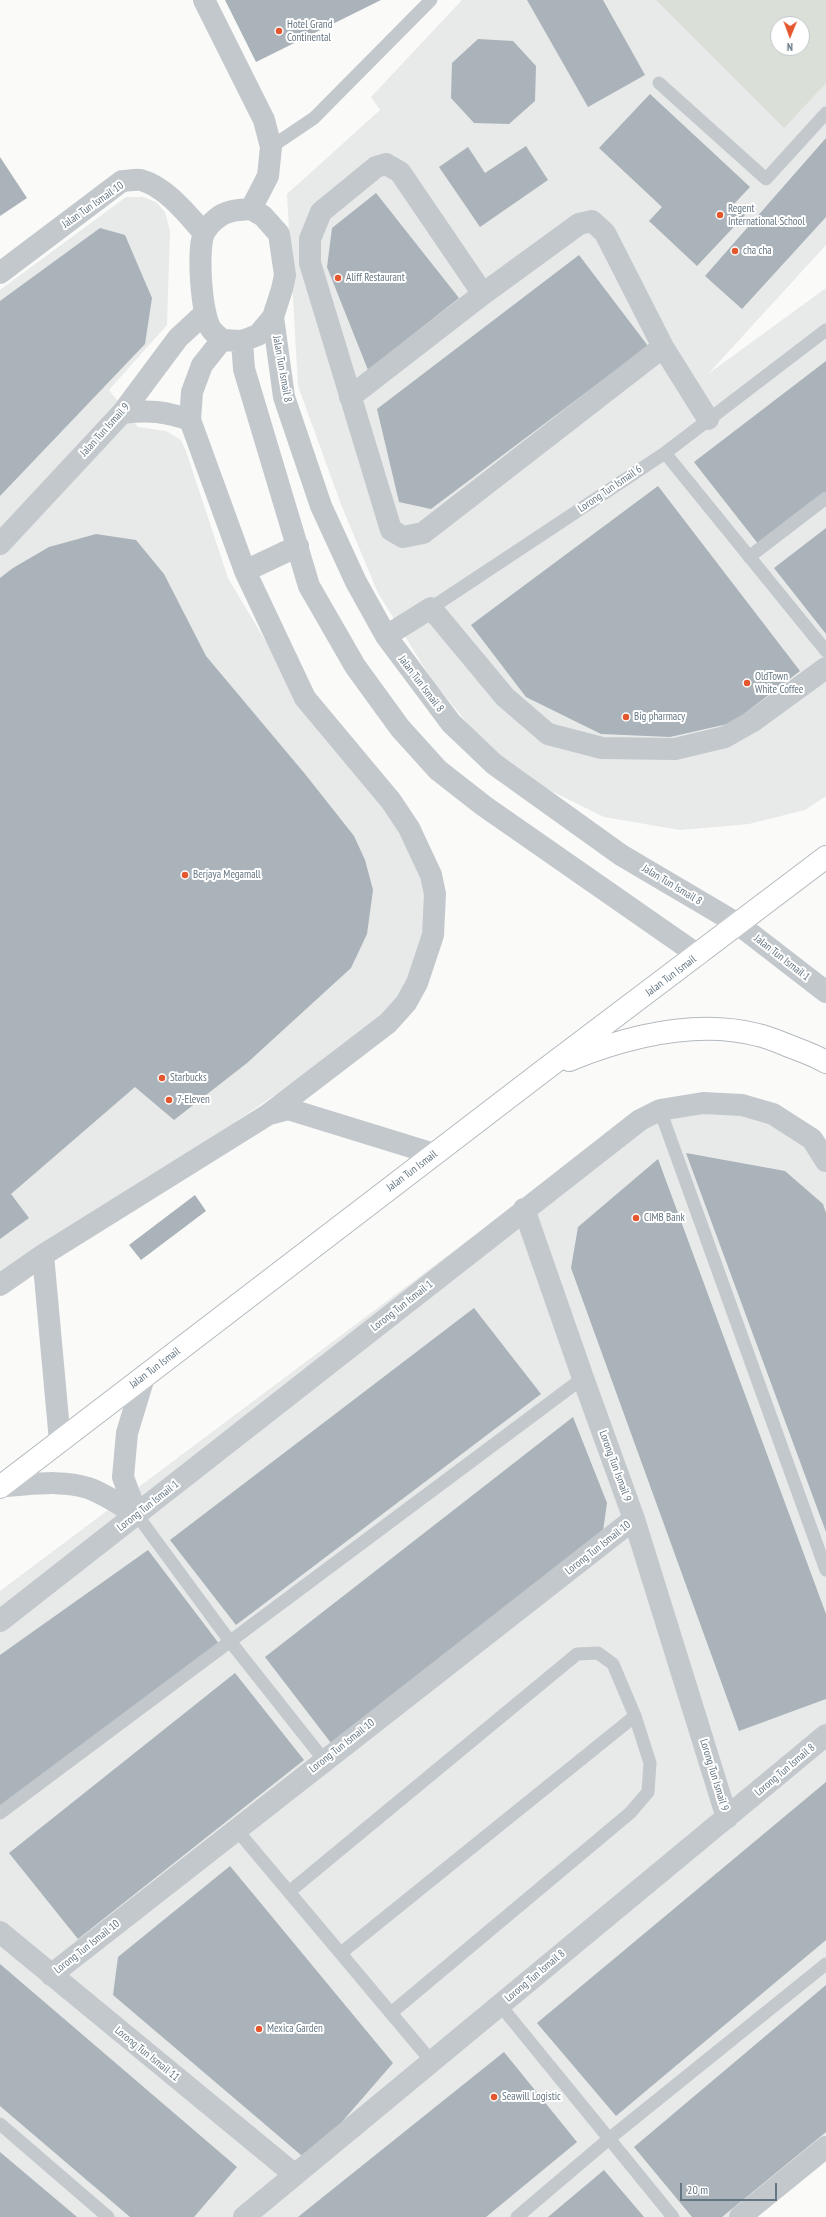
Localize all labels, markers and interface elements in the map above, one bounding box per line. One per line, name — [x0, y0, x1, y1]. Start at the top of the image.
north arrow — [770, 16, 810, 56]
place label: Hotel Grand Continental — [287, 18, 332, 44]
marker: Hotel Grand Continental — [274, 26, 284, 36]
text: N — [787, 40, 793, 54]
street label: Jalan Tun Ismail 10 — [60, 179, 126, 231]
place label: Regent International School — [728, 202, 805, 228]
marker: Regent International School — [715, 210, 725, 220]
place label: cha cha — [743, 244, 772, 258]
marker: cha cha — [730, 246, 740, 256]
place label: Aliff Restaurant — [346, 271, 405, 285]
marker: Aliff Restaurant — [333, 273, 343, 283]
street label: Jalan Tun Ismail 8 — [270, 335, 294, 403]
street label: Jalan Tun Ismail 9 — [78, 401, 132, 459]
street label: Lorong Tun Ismail 6 — [575, 463, 645, 515]
street label: Jalan Tun Ismail 8 — [396, 653, 446, 715]
place label: OldTown White Coffee — [755, 670, 803, 696]
marker: OldTown White Coffee — [742, 678, 752, 688]
place label: Big pharmacy — [634, 710, 685, 724]
marker: Big pharmacy — [621, 712, 631, 722]
street label: Jalan Tun Ismail 8 — [640, 862, 704, 908]
place label: Berjaya Megamall — [193, 868, 261, 882]
marker: Berjaya Megamall — [180, 870, 190, 880]
street label: Jalan Tun Ismail 1 — [751, 932, 813, 984]
street label: Jalan Tun Ismail — [643, 953, 699, 999]
place label: Starbucks — [170, 1071, 207, 1085]
marker: Starbucks — [157, 1073, 167, 1083]
place label: 7-Eleven — [177, 1093, 210, 1107]
marker: 7-Eleven — [164, 1095, 174, 1105]
street label: Jalan Tun Ismail — [384, 1148, 440, 1194]
place label: CIMB Bank — [644, 1211, 685, 1225]
marker: CIMB Bank — [631, 1213, 641, 1223]
street label: Lorong Tun Ismail 1 — [369, 1278, 435, 1334]
street label: Jalan Tun Ismail — [127, 1345, 183, 1391]
street label: Lorong Tun Ismail 9 — [596, 1429, 634, 1503]
street label: Lorong Tun Ismail 1 — [115, 1478, 181, 1534]
street label: Lorong Tun Ismail 10 — [563, 1518, 633, 1578]
street label: Lorong Tun Ismail 10 — [307, 1716, 377, 1776]
street label: Lorong Tun Ismail 9 — [697, 1737, 731, 1813]
street label: Lorong Tun Ismail 8 — [752, 1741, 818, 1799]
street label: Lorong Tun Ismail 10 — [52, 1917, 122, 1977]
street label: Lorong Tun Ismail 8 — [502, 1947, 568, 2005]
place label: Mexica Garden — [267, 2022, 323, 2036]
street label: Lorong Tun Ismail 11 — [112, 2024, 182, 2084]
marker: Mexica Garden — [254, 2024, 264, 2034]
place label: Seawill Logistic — [502, 2090, 561, 2104]
marker: Seawill Logistic — [489, 2092, 499, 2102]
scale bar — [682, 2175, 779, 2201]
text: 20 m — [687, 2182, 708, 2197]

